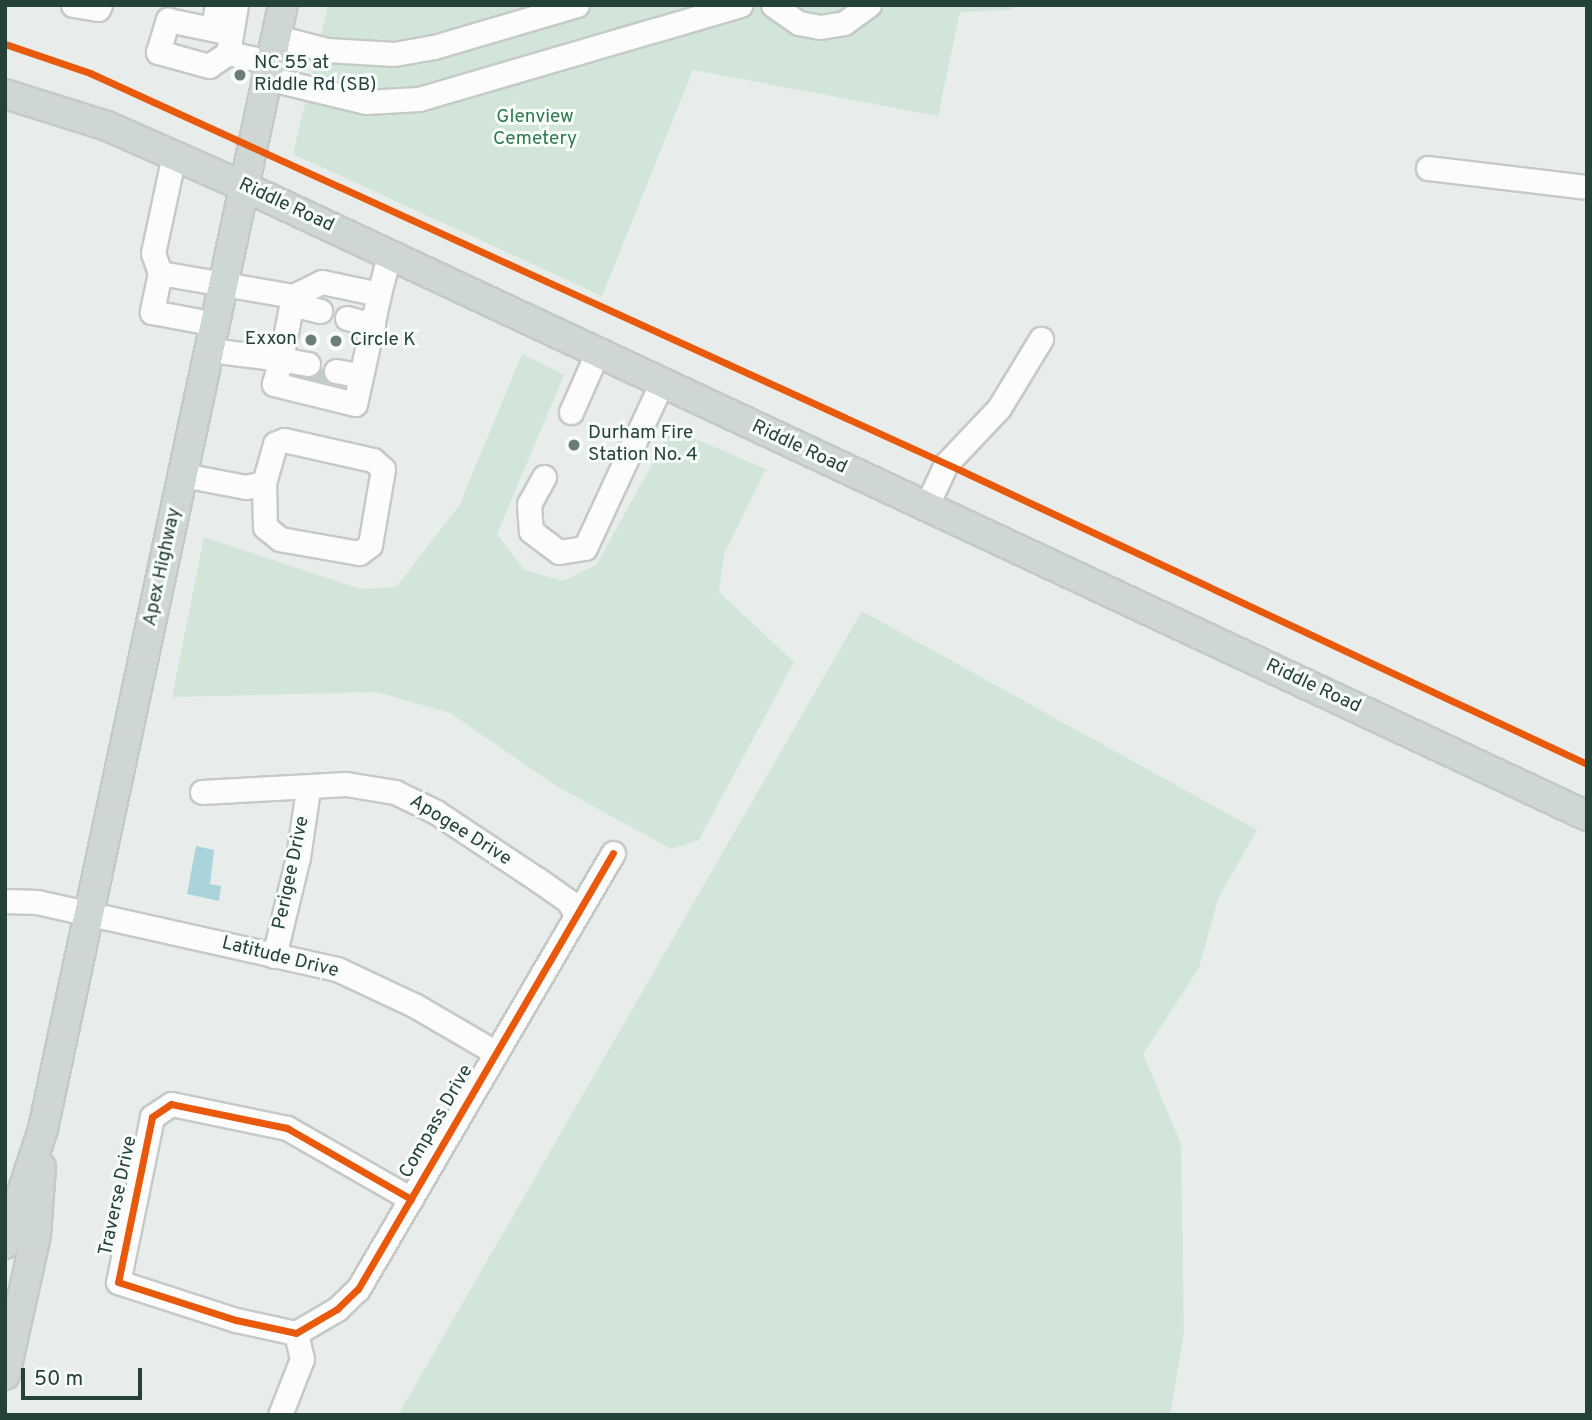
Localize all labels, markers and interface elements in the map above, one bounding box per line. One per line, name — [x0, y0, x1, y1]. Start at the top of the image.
place label: NC 55 at Riddle Rd (SB) — [254, 53, 376, 97]
marker: NC 55 at Riddle Rd (SB) — [232, 67, 248, 83]
park label: Glenview Cemetery — [493, 107, 577, 151]
street label: Riddle Road — [235, 174, 337, 238]
place label: Exxon — [245, 329, 297, 351]
place label: Circle K — [350, 330, 416, 352]
marker: Exxon — [303, 332, 319, 348]
marker: Circle K — [328, 333, 344, 349]
street label: Riddle Road — [748, 416, 850, 480]
place label: Durham Fire Station No. 4 — [588, 423, 698, 467]
marker: Durham Fire Station No. 4 — [566, 437, 582, 453]
street label: Apex Highway — [139, 506, 187, 628]
street label: Riddle Road — [1262, 655, 1364, 719]
street label: Apogee Drive — [405, 791, 515, 871]
street label: Perigee Drive — [269, 814, 315, 932]
street label: Latitude Drive — [219, 932, 341, 984]
street label: Compass Drive — [395, 1061, 479, 1183]
street label: Traverse Drive — [95, 1134, 143, 1258]
scale bar — [24, 1354, 145, 1398]
text: 50 m — [34, 1366, 83, 1393]

